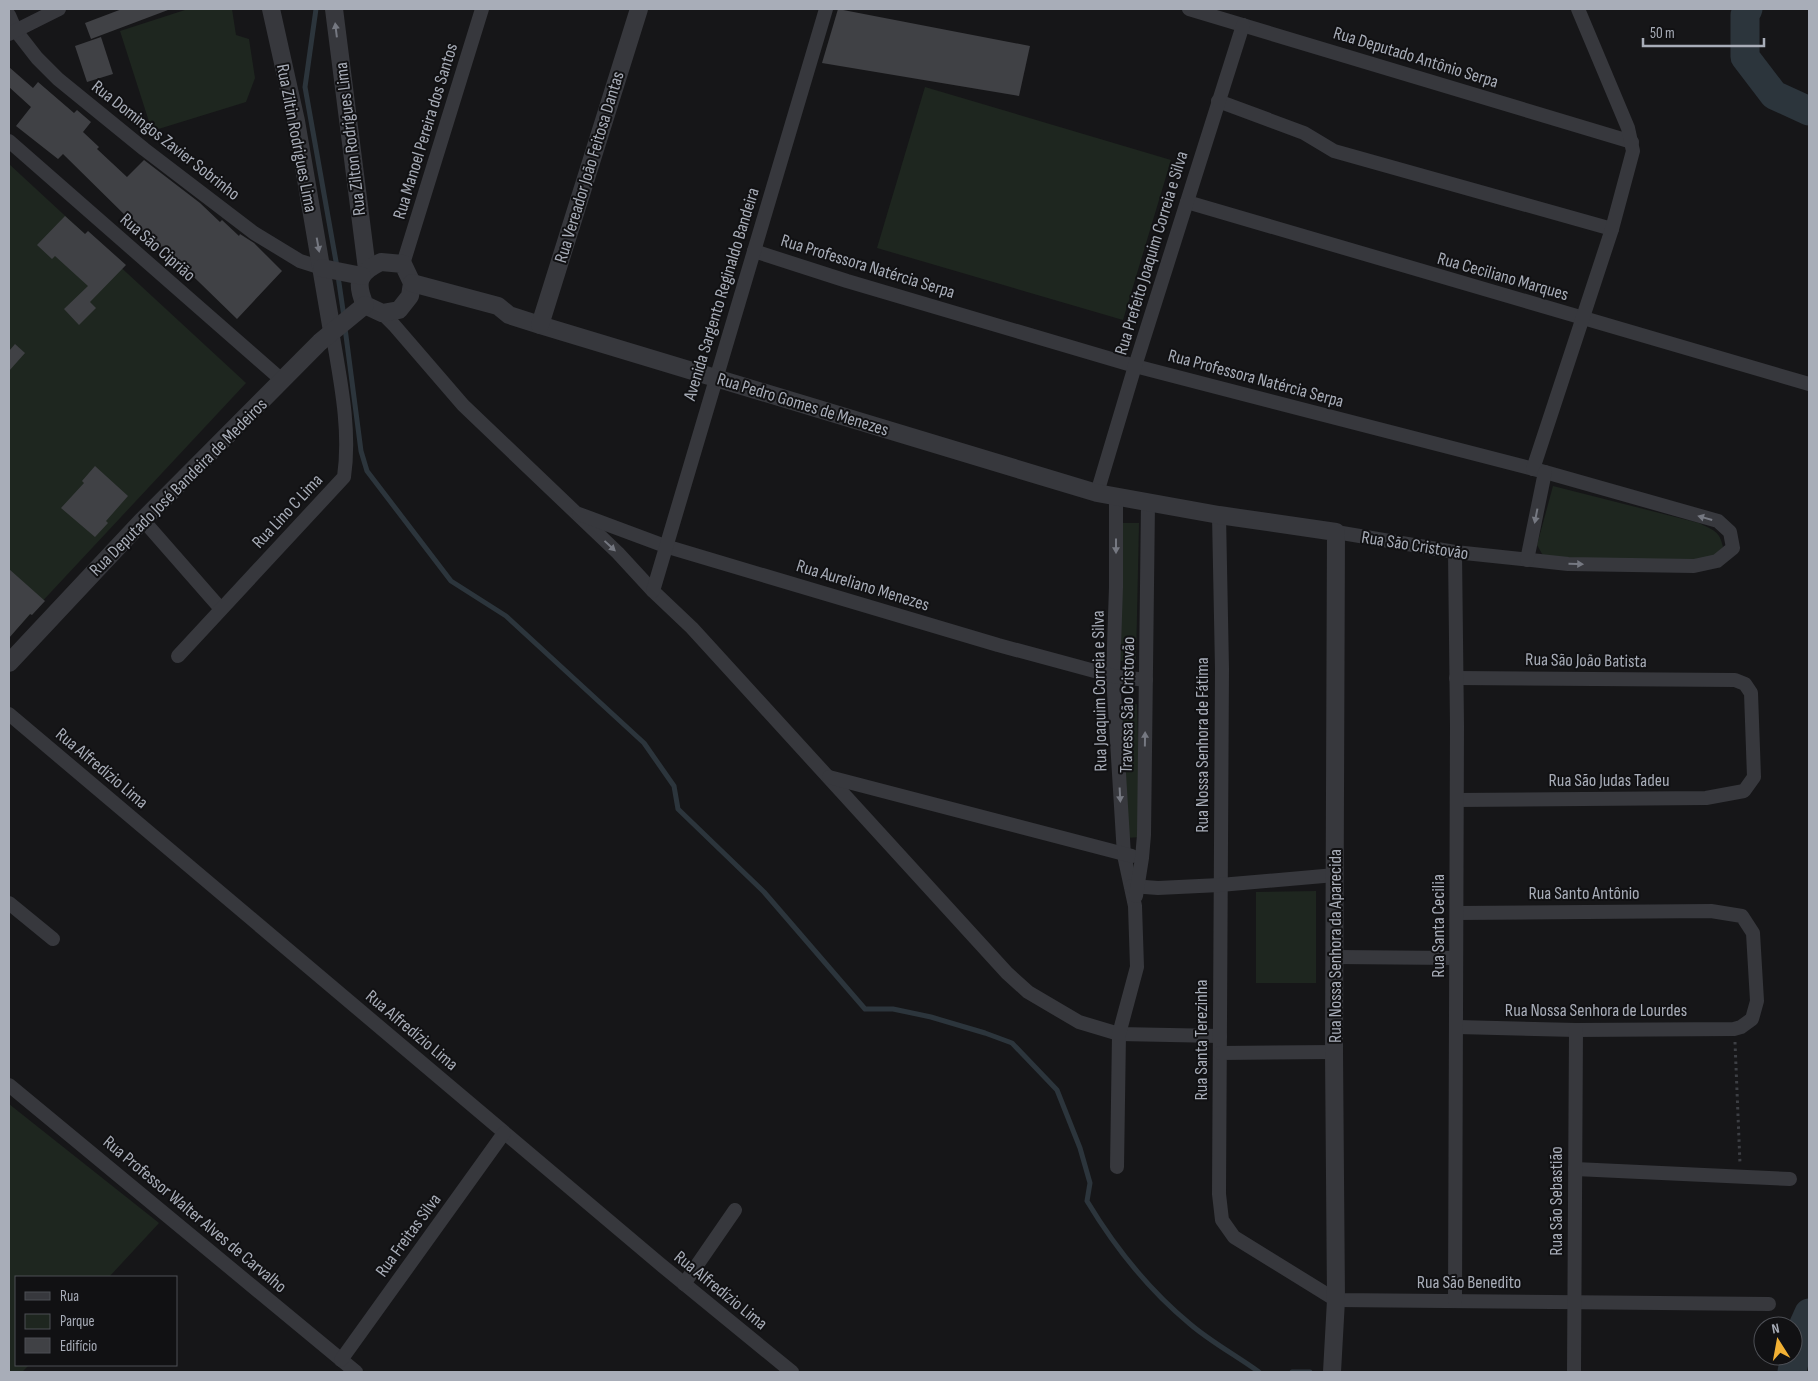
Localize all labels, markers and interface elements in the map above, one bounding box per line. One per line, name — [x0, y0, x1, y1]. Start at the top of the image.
scale bar — [1643, 15, 1764, 47]
one-way arrow — [332, 21, 340, 37]
street label: Rua Deputado Antônio Serpa — [1331, 22, 1501, 93]
text: 50 m — [1650, 24, 1675, 43]
street label: Rua Manoel Pereira dos Santos — [389, 41, 462, 222]
street label: Rua Zilton Rodrigues Lima — [331, 61, 370, 217]
street label: Rua Ziltin Rodrigues Lima — [272, 62, 321, 214]
street label: Rua Vereador João Feitosa Dantas — [550, 69, 629, 266]
street label: Rua Domingos Zavier Sobrinho — [87, 76, 244, 205]
street label: Rua Prefeito Joaquim Correia e Silva — [1110, 149, 1193, 358]
street label: Avenida Sargento Reginaldo Bandeira — [679, 185, 764, 404]
street label: Rua São Ciprião — [116, 209, 200, 286]
street label: Rua Professora Natércia Serpa — [778, 230, 957, 303]
one-way arrow — [314, 238, 322, 254]
street label: Rua Ceciliano Marques — [1435, 248, 1571, 305]
street label: Rua Professora Natércia Serpa — [1166, 345, 1346, 412]
street label: Rua Pedro Gomes de Menezes — [715, 368, 891, 441]
street label: Rua Deputado José Bandeira de Medeiros — [85, 394, 272, 581]
street label: Rua Lino C Lima — [248, 470, 327, 553]
one-way arrow — [1532, 508, 1540, 524]
one-way arrow — [1697, 513, 1712, 521]
street label: Rua São Cristovão — [1360, 527, 1470, 564]
one-way arrow — [1112, 538, 1120, 554]
one-way arrow — [603, 540, 616, 551]
street label: Rua Aureliano Menezes — [794, 555, 932, 616]
one-way arrow — [1568, 561, 1584, 569]
street label: Rua Joaquim Correia e Silva — [1088, 610, 1111, 772]
street label: Travessa São Cristovão — [1116, 637, 1139, 773]
street label: Rua São João Batista — [1525, 649, 1647, 672]
street label: Rua Nossa Senhora de Fátima — [1192, 657, 1213, 833]
street label: Rua Alfredízio Lima — [51, 724, 152, 813]
one-way arrow — [1141, 731, 1149, 747]
street label: Rua São Judas Tadeu — [1549, 770, 1669, 791]
one-way arrow — [1117, 788, 1125, 804]
street label: Rua Nossa Senhora da Aparecida — [1325, 849, 1346, 1043]
street label: Rua Santa Cecilia — [1428, 874, 1449, 978]
street label: Rua Santo Antônio — [1529, 883, 1640, 904]
street label: Rua Santa Terezinha — [1191, 979, 1212, 1100]
street label: Rua Alfredízio Lima — [361, 986, 462, 1075]
street label: Rua Nossa Senhora de Lourdes — [1505, 1000, 1687, 1021]
street label: Rua Professor Walter Alves de Carvalho — [99, 1131, 291, 1297]
street label: Rua São Sebastião — [1546, 1146, 1567, 1256]
street label: Rua Freitas Silva — [371, 1190, 446, 1281]
street label: Rua Alfredízio Lima — [670, 1246, 772, 1334]
street label: Rua São Benedito — [1417, 1272, 1521, 1293]
legend — [15, 1276, 178, 1366]
text: Rua — [60, 1287, 79, 1306]
text: Parque — [60, 1312, 95, 1331]
north arrow — [1753, 1316, 1803, 1366]
text: N — [1770, 1320, 1781, 1338]
text: Edifício — [60, 1337, 97, 1356]

